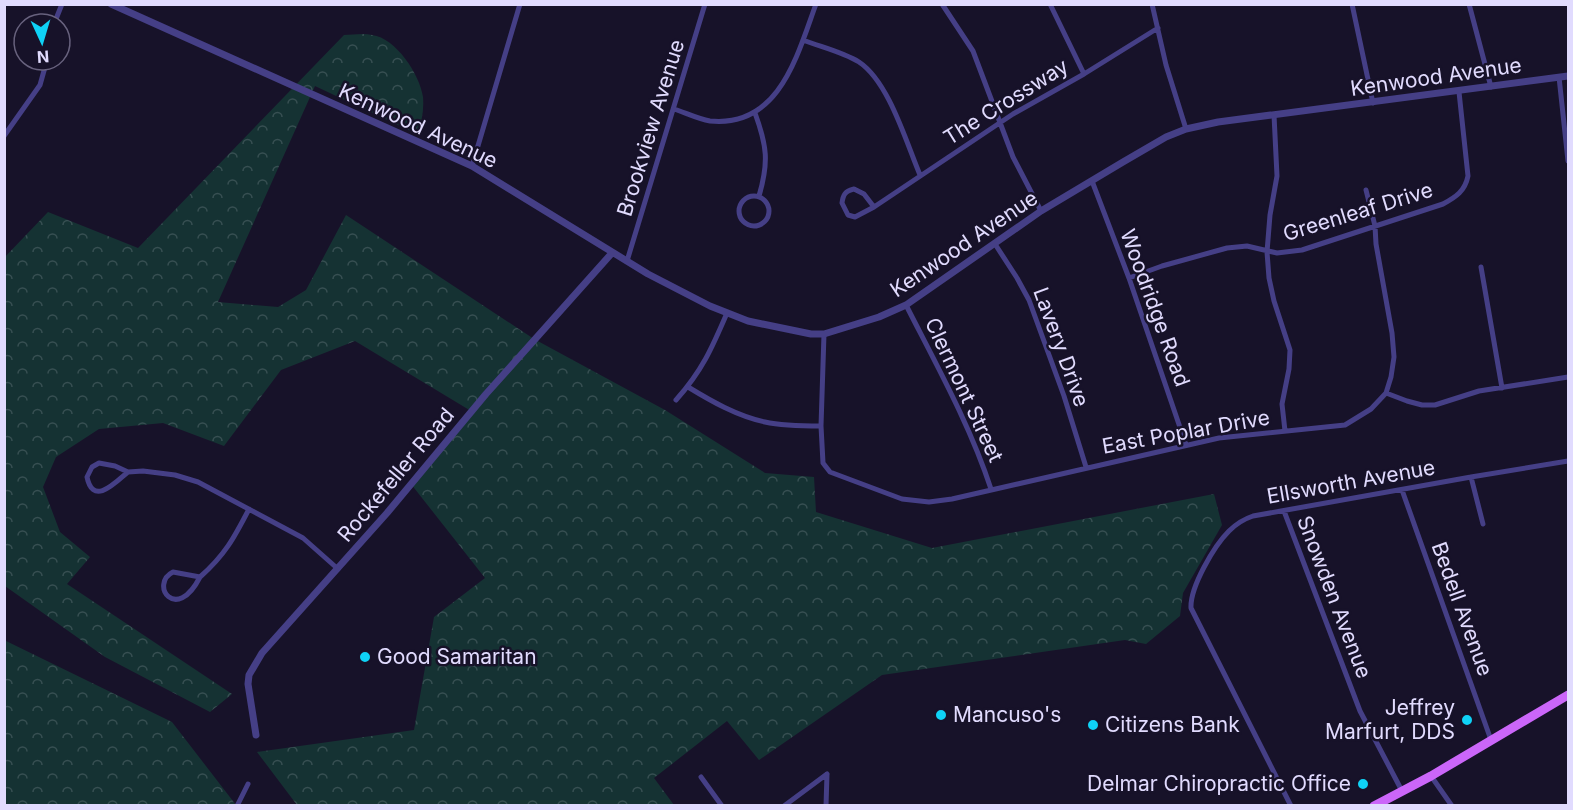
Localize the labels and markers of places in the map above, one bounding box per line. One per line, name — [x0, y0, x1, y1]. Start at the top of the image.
place label: Good Samaritan — [377, 644, 537, 669]
marker: Good Samaritan — [358, 650, 372, 664]
place label: Jeffrey Marfurt, DDS — [1325, 695, 1455, 744]
place label: Mancuso's — [953, 702, 1061, 727]
marker: Mancuso's — [934, 708, 948, 722]
place label: Citizens Bank — [1105, 712, 1240, 737]
marker: Jeffrey Marfurt, DDS — [1460, 713, 1474, 727]
marker: Citizens Bank — [1086, 718, 1100, 732]
place label: Delmar Chiropractic Office — [1087, 771, 1351, 796]
marker: Delmar Chiropractic Office — [1356, 777, 1370, 791]

